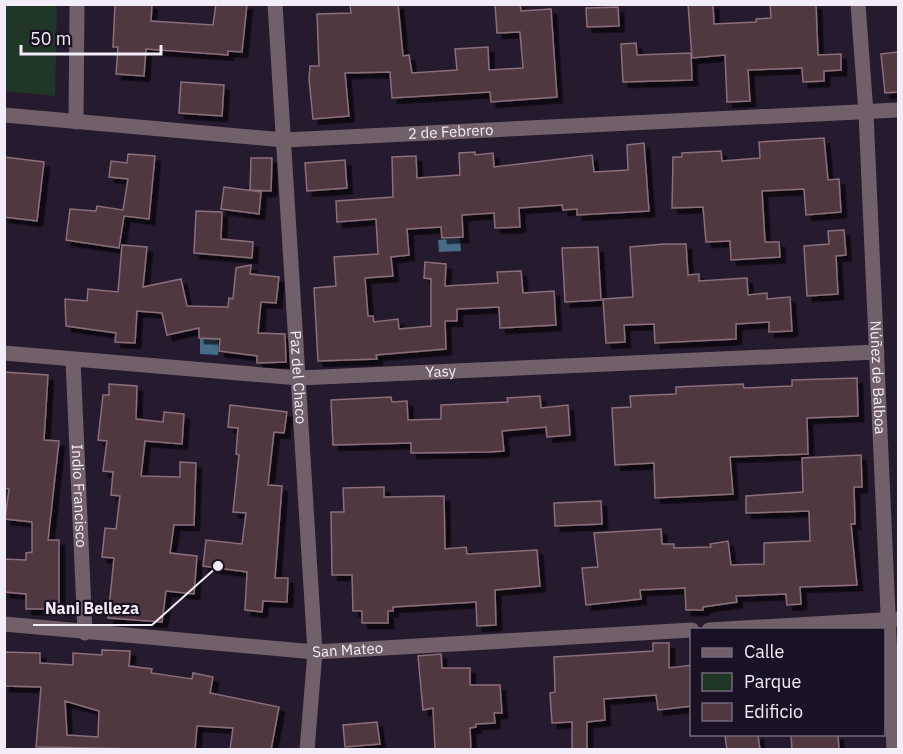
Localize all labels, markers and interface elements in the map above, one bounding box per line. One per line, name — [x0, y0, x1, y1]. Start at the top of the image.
scale bar — [21, 18, 160, 56]
text: 50 m — [30, 27, 72, 50]
street label: 2 de Febrero — [407, 120, 494, 143]
street label: Núñez de Balboa — [866, 320, 890, 435]
street label: Paz del Chaco — [286, 330, 311, 425]
street label: Yasy — [425, 361, 457, 381]
street label: Indio Francisco — [68, 444, 91, 548]
callout: Nani Belleza — [33, 591, 152, 625]
text: Nani Belleza — [45, 598, 139, 618]
legend — [690, 628, 885, 736]
street label: San Mateo — [312, 638, 384, 661]
text: Calle — [744, 640, 784, 663]
text: Parque — [744, 670, 802, 693]
text: Edificio — [744, 700, 803, 723]

